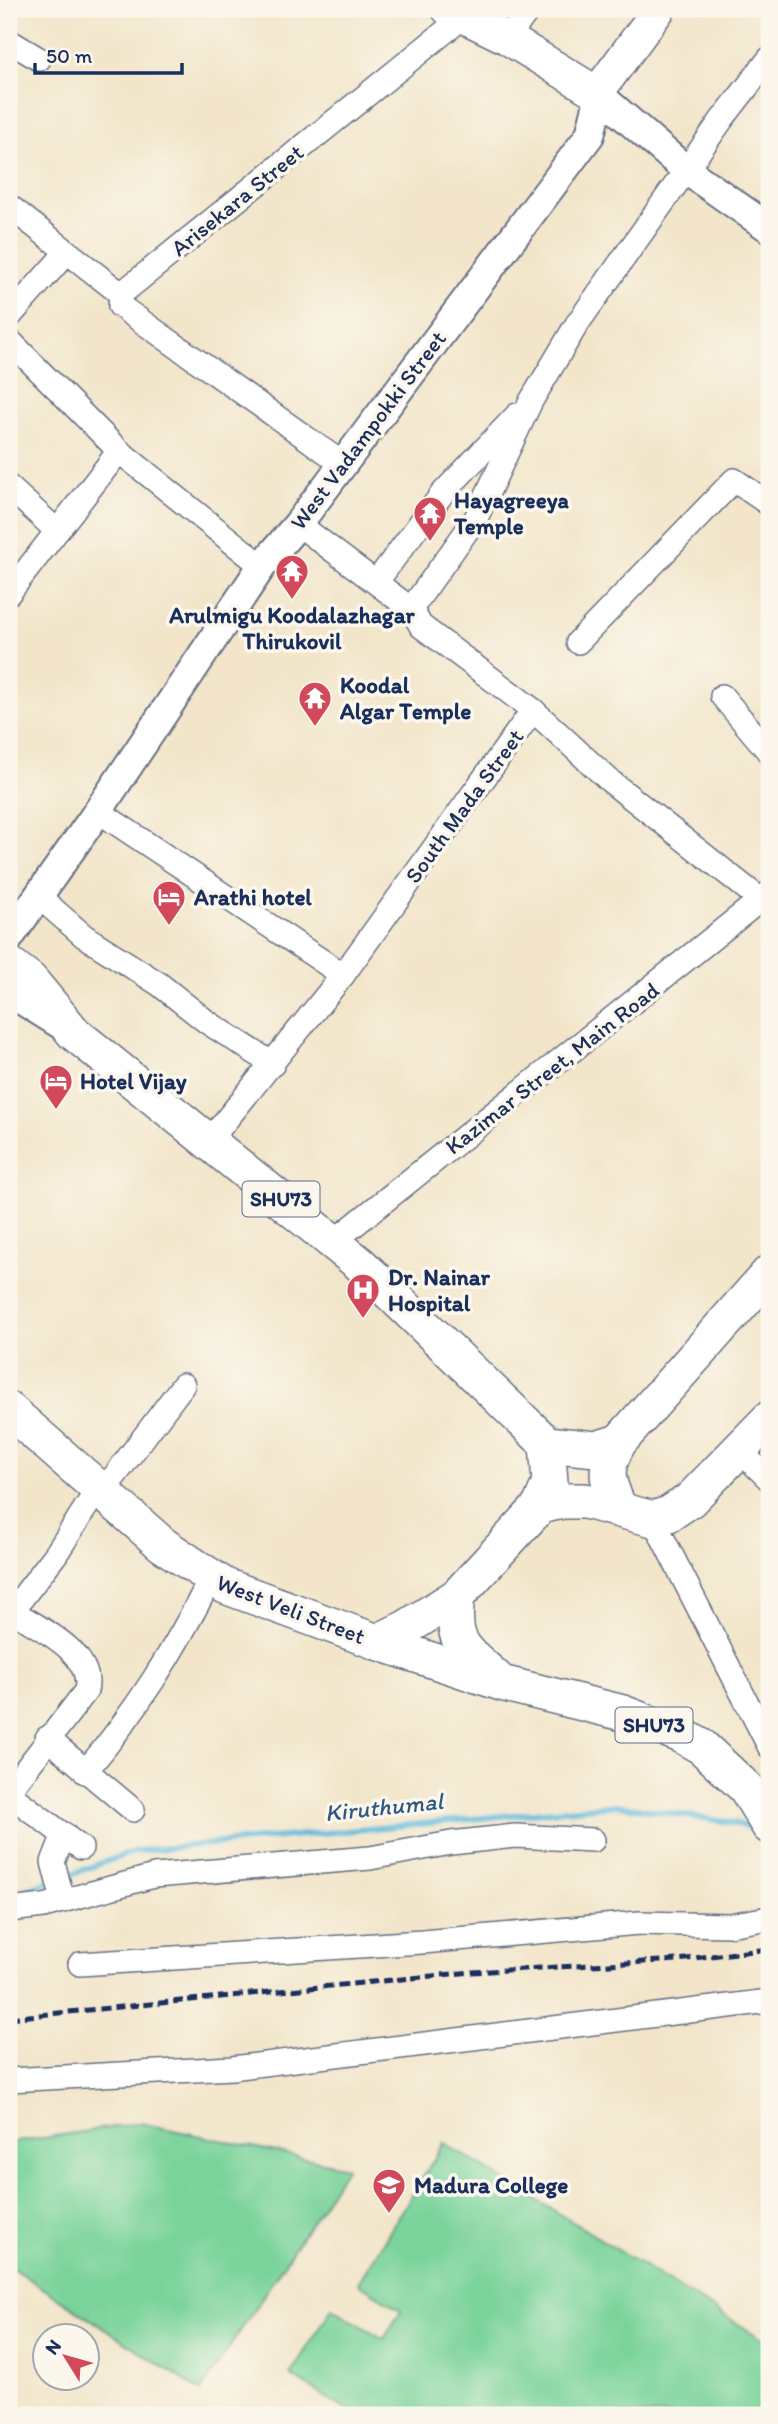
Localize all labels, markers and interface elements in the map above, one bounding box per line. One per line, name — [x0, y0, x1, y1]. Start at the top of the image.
scale bar — [35, 32, 182, 76]
text: 50 m — [46, 43, 93, 68]
street label: Arisekara Street — [165, 138, 309, 262]
street label: West Vadampokki Street — [284, 325, 452, 535]
place label: Hayagreeya Temple — [453, 486, 569, 540]
temple icon: Hayagreeya Temple — [411, 494, 449, 543]
temple icon: Arulmigu Koodalazhagar Thirukovil — [273, 552, 311, 601]
place label: Arulmigu Koodalazhagar Thirukovil — [168, 601, 416, 655]
place label: Koodal Algar Temple — [339, 671, 471, 725]
temple icon: Koodal Algar Temple — [296, 679, 334, 728]
street label: South Mada Street — [399, 723, 530, 889]
hotel icon: Arathi hotel — [150, 878, 188, 927]
place label: Arathi hotel — [193, 883, 312, 911]
street label: Kazimar Street, Main Road — [439, 976, 665, 1160]
hotel icon: Hotel Vijay — [37, 1062, 75, 1111]
place label: Hotel Vijay — [80, 1067, 187, 1095]
road number: SHU73 — [243, 1182, 320, 1216]
place label: Dr. Nainar Hospital — [388, 1263, 491, 1317]
hospital icon: Dr. Nainar Hospital — [344, 1271, 382, 1320]
street label: West Veli Street — [213, 1568, 369, 1650]
road number: SHU73 — [616, 1708, 692, 1742]
water label: Kiruthumal — [323, 1786, 447, 1827]
school or university icon: Madura College — [370, 2166, 408, 2215]
place label: Madura College — [414, 2171, 568, 2199]
north arrow — [32, 2322, 102, 2392]
text: N — [40, 2335, 66, 2359]

